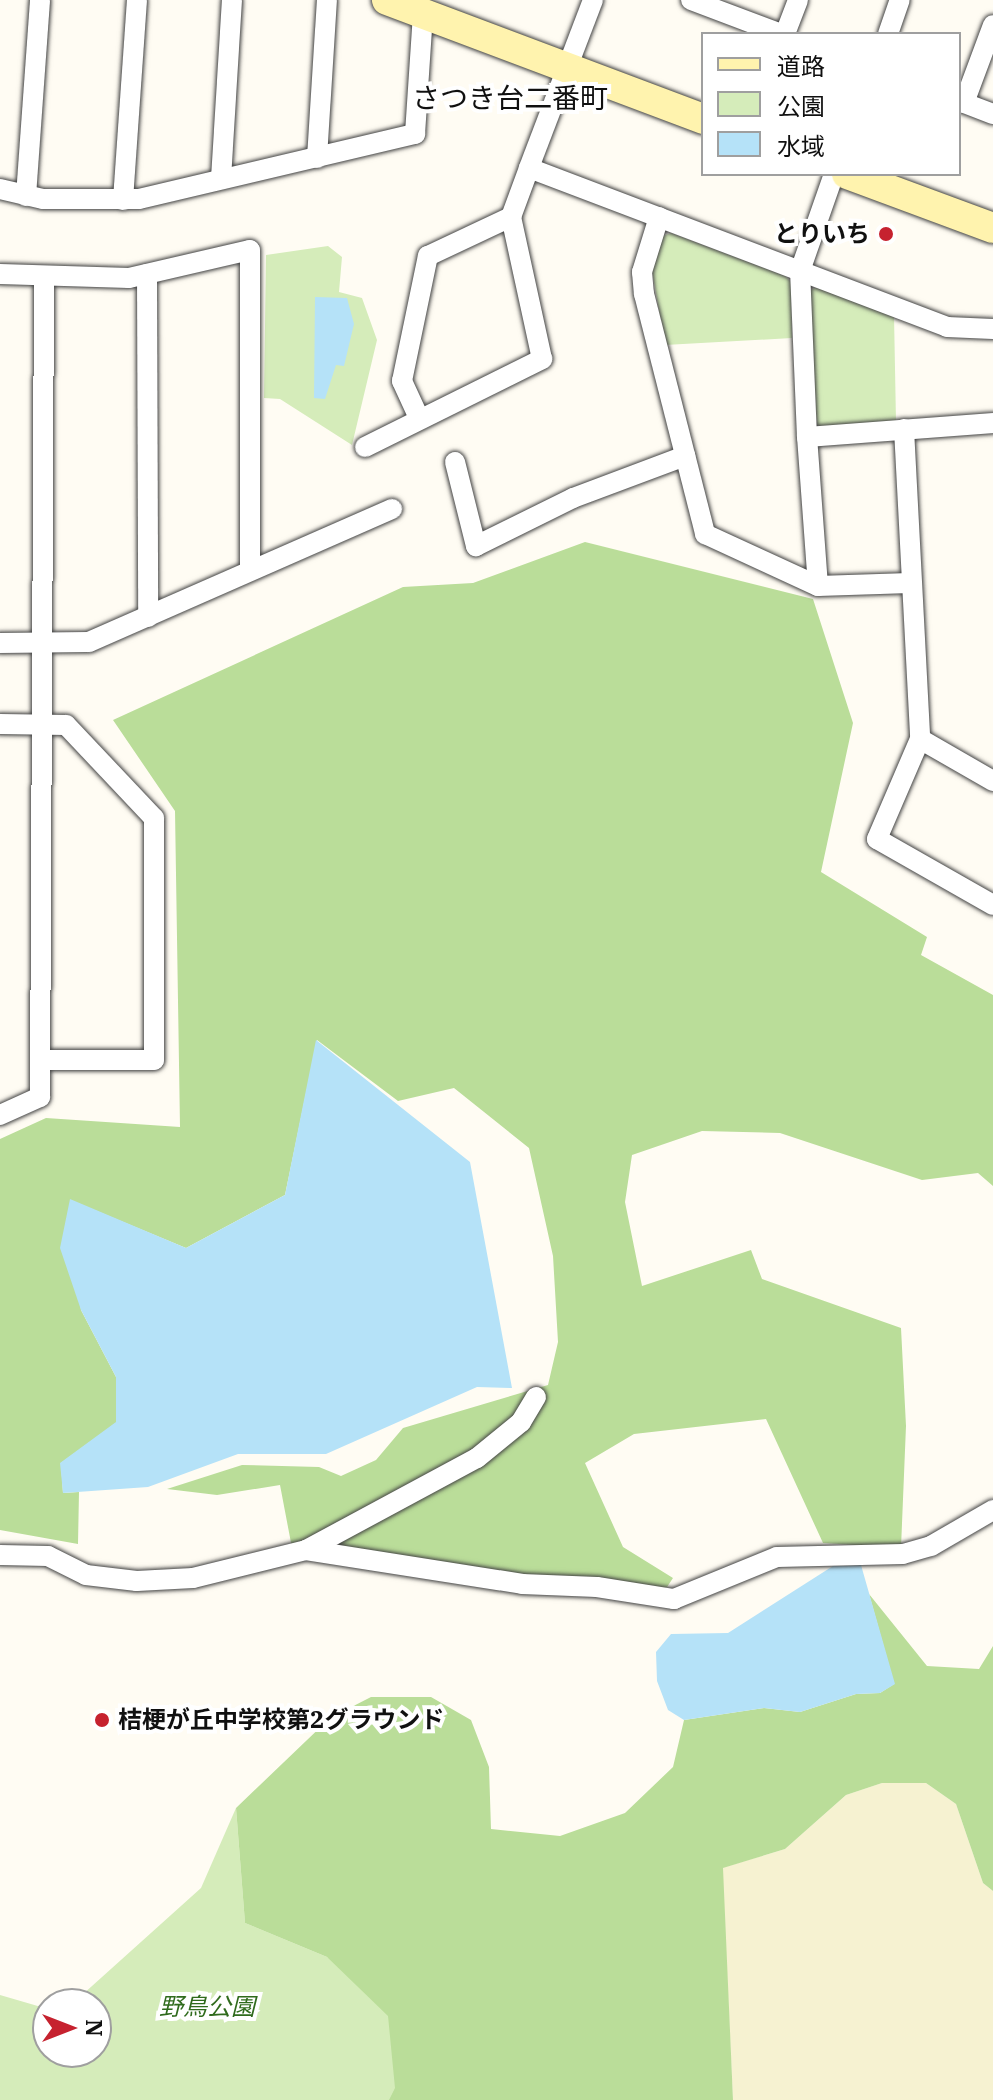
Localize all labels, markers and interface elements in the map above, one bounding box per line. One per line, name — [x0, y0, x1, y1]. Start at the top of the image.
legend — [701, 32, 961, 176]
text: 道路 — [777, 50, 825, 82]
district label: さつき台二番町 — [412, 81, 608, 115]
text: 公園 — [777, 90, 825, 122]
text: 水域 — [777, 130, 825, 162]
place label: とりいち — [774, 220, 870, 248]
marker: とりいち — [877, 225, 895, 243]
place label: 桔梗が丘中学校第2グラウンド — [118, 1706, 444, 1734]
marker: 桔梗が丘中学校第2グラウンド — [93, 1711, 111, 1729]
north arrow — [32, 1988, 112, 2068]
park label: 野鳥公園 — [159, 1993, 255, 2021]
text: N — [80, 2019, 109, 2037]

